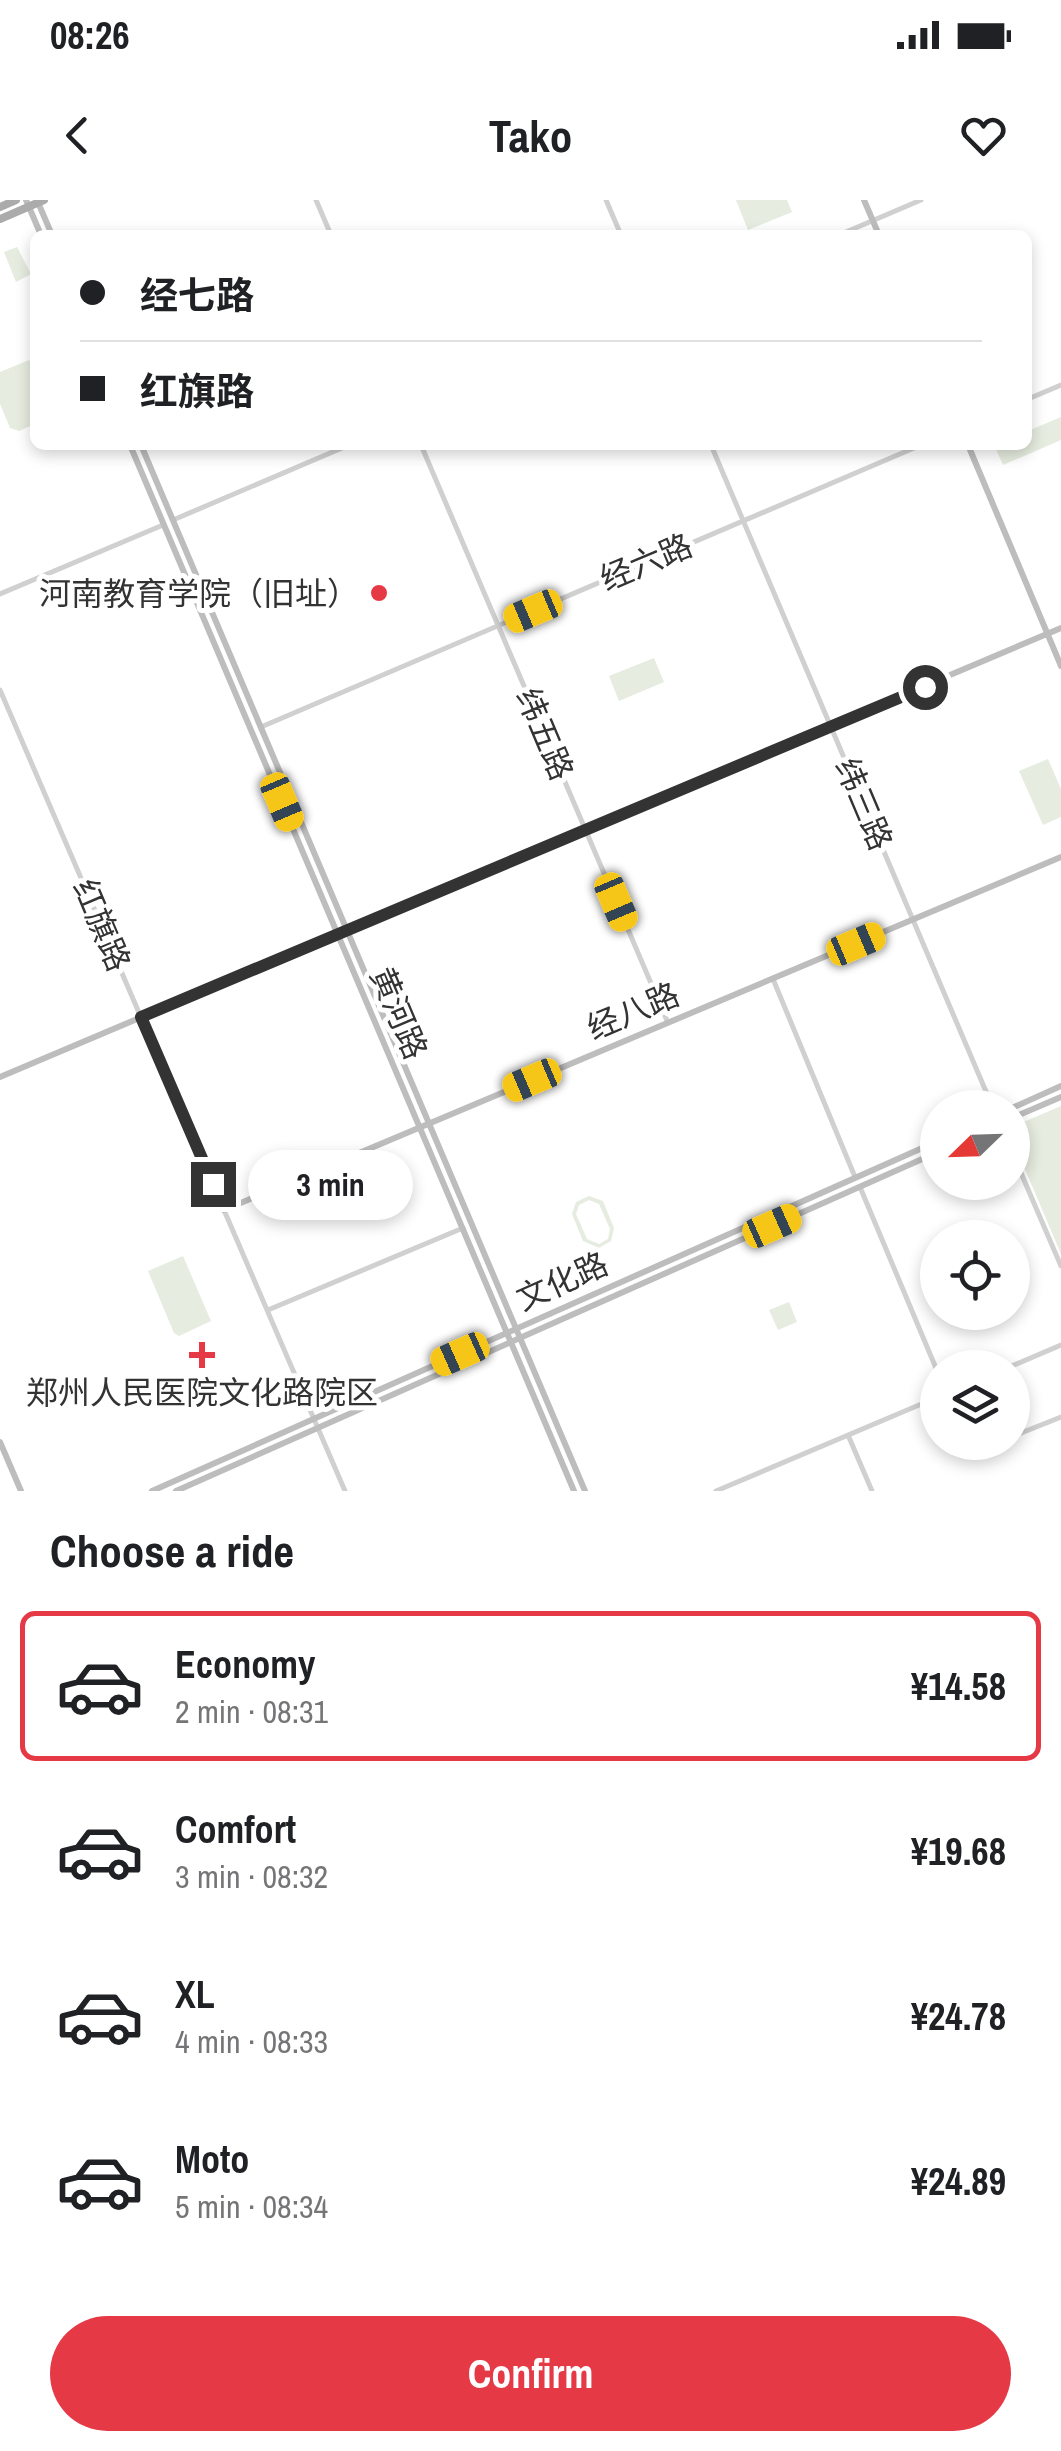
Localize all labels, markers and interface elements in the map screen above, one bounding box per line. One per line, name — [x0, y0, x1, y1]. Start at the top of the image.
text: 08:26 — [50, 10, 130, 61]
text: Tako — [489, 105, 572, 166]
icon: back — [50, 108, 105, 163]
icon: heart — [956, 108, 1011, 163]
text: 经七路 — [140, 270, 254, 321]
text: 红旗路 — [140, 366, 254, 417]
street label: 经六路 — [593, 523, 699, 601]
place label: 河南教育学院（旧址） — [39, 572, 359, 615]
marker: 河南教育学院（旧址） — [368, 582, 390, 604]
car — [500, 585, 566, 637]
route start — [903, 665, 948, 710]
street label: 纬五路 — [506, 681, 584, 787]
street label: 纬三路 — [825, 751, 903, 857]
car — [256, 769, 308, 835]
car — [590, 869, 642, 935]
street label: 红旗路 — [63, 872, 141, 978]
car — [823, 918, 889, 970]
street label: 黄河路 — [360, 960, 438, 1066]
street label: 经八路 — [580, 972, 686, 1050]
car — [499, 1054, 565, 1106]
north arrow — [920, 1090, 1030, 1200]
map controls — [920, 1090, 1030, 1460]
callout: 3 min — [248, 1149, 413, 1219]
route end — [191, 1162, 236, 1207]
text: 3 min — [296, 1163, 365, 1206]
car — [738, 1200, 806, 1252]
button: locate — [920, 1220, 1030, 1330]
street label: 文化路 — [509, 1242, 615, 1320]
car — [426, 1328, 494, 1380]
marker: 郑州人民医院文化路院区 — [189, 1342, 215, 1368]
button: layers — [920, 1350, 1030, 1460]
place label: 郑州人民医院文化路院区 — [26, 1371, 378, 1414]
text: Choose a ride — [50, 1520, 294, 1581]
text: Economy — [175, 1639, 315, 1690]
icon: car — [55, 1641, 145, 1731]
text: ¥14.58 — [911, 1661, 1006, 1712]
text: 2 min · 08:31 — [175, 1690, 328, 1733]
text: Comfort — [175, 1804, 296, 1855]
icon: car — [55, 1806, 145, 1896]
text: ¥19.68 — [911, 1826, 1006, 1877]
text: 3 min · 08:32 — [175, 1855, 328, 1898]
text: XL — [175, 1969, 215, 2020]
icon: car — [55, 1971, 145, 2061]
text: ¥24.78 — [911, 1991, 1006, 2042]
text: 4 min · 08:33 — [175, 2020, 328, 2063]
text: Moto — [175, 2134, 249, 2185]
icon: car — [55, 2136, 145, 2226]
text: ¥24.89 — [911, 2156, 1006, 2207]
text: 5 min · 08:34 — [175, 2185, 328, 2228]
button: Confirm — [50, 2316, 1011, 2431]

